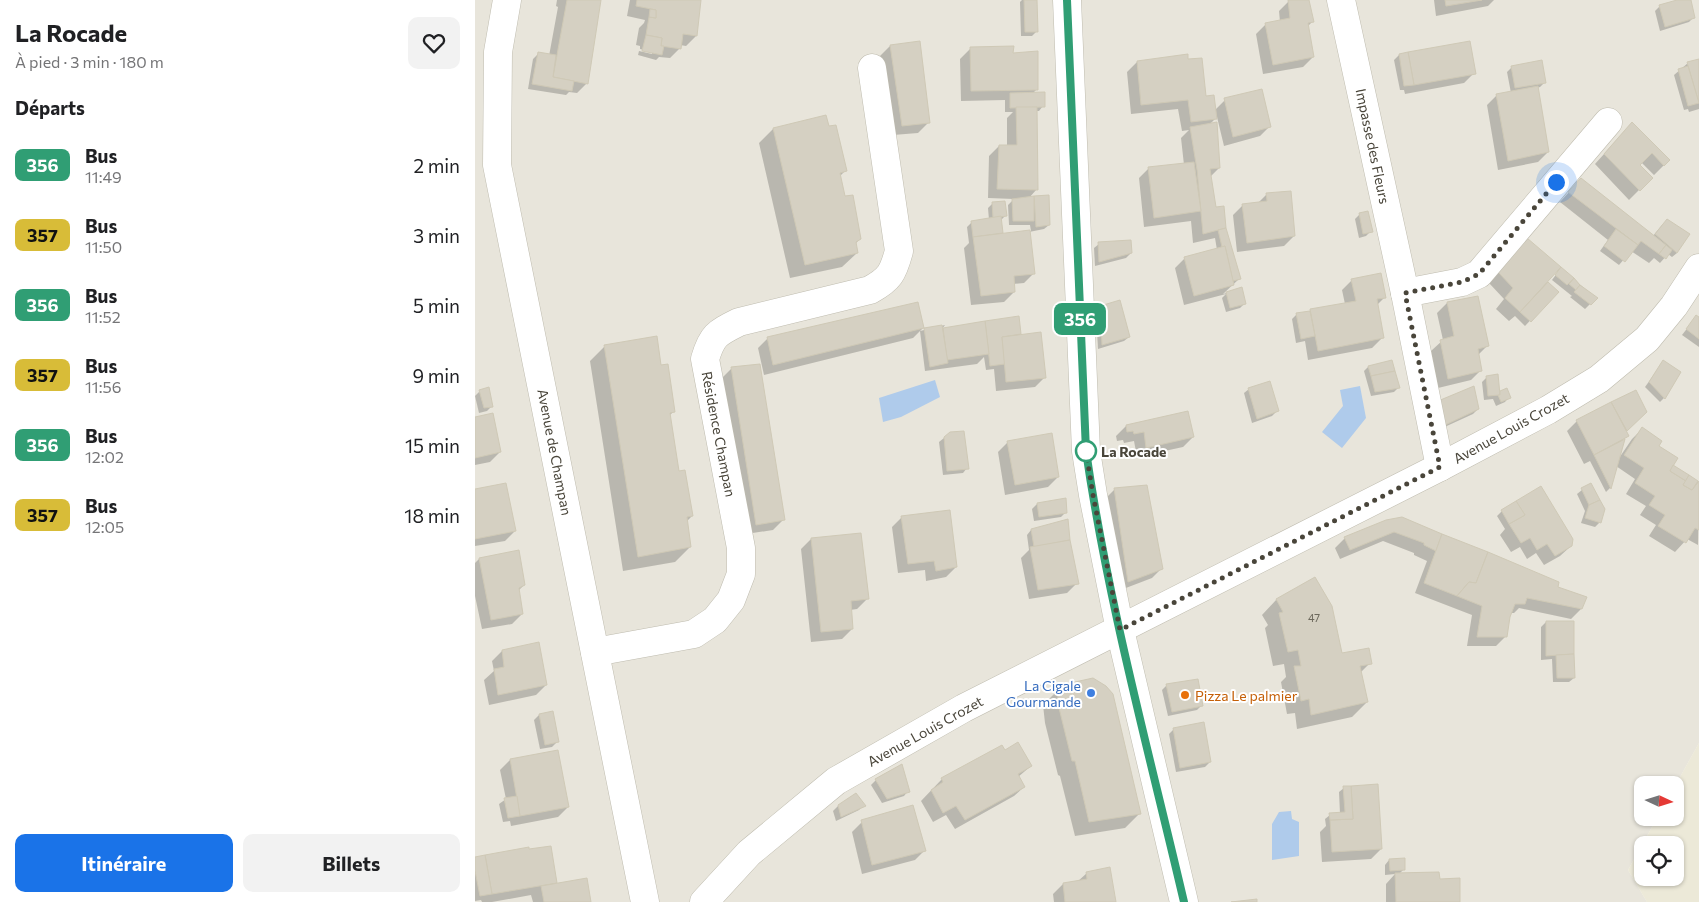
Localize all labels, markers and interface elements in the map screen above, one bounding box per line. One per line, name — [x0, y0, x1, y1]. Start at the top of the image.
button: heart — [408, 17, 460, 69]
text: La Rocade — [15, 18, 127, 47]
text: À pied · 3 min · 180 m — [15, 52, 164, 71]
street label: Impasse des Fleurs — [1352, 87, 1394, 205]
text: Départs — [15, 96, 85, 119]
text: Bus — [85, 144, 117, 167]
text: 356 — [26, 154, 59, 176]
text: 2 min — [413, 154, 460, 177]
text: 11:49 — [85, 167, 122, 186]
your location — [1544, 170, 1569, 195]
text: Bus — [85, 214, 117, 237]
text: 357 — [27, 224, 58, 246]
text: 3 min — [413, 224, 460, 247]
text: 11:50 — [85, 237, 122, 256]
text: Bus — [85, 284, 117, 307]
text: 356 — [26, 294, 59, 316]
text: 5 min — [413, 294, 460, 317]
line badge: 356 — [1051, 303, 1109, 335]
text: 11:52 — [85, 307, 121, 326]
text: 356 — [1064, 308, 1096, 330]
text: Bus — [85, 354, 117, 377]
text: 357 — [27, 364, 58, 386]
text: 9 min — [412, 364, 460, 387]
street label: Résidence Champan — [698, 370, 740, 498]
text: 11:56 — [85, 377, 121, 396]
street label: Avenue de Champan — [534, 387, 576, 517]
street label: Avenue Louis Crozet — [1450, 389, 1572, 467]
text: Bus — [85, 424, 117, 447]
text: 356 — [26, 434, 59, 456]
text: 15 min — [405, 434, 460, 457]
marker: La Rocade — [1075, 440, 1097, 462]
place label: La Rocade — [1101, 443, 1166, 460]
text: 12:02 — [85, 447, 124, 466]
text: Bus — [85, 494, 117, 517]
text: 357 — [27, 504, 58, 526]
text: 18 min — [404, 504, 460, 527]
text: 12:05 — [85, 517, 124, 536]
house number: 47 — [1308, 611, 1320, 624]
place label: La Cigale Gourmande — [1006, 677, 1081, 710]
marker: La Cigale Gourmande — [1085, 687, 1097, 699]
place label: Pizza Le palmier — [1195, 687, 1298, 704]
marker: Pizza Le palmier — [1179, 689, 1191, 701]
street label: Avenue Louis Crozet — [864, 692, 986, 770]
north arrow — [1634, 776, 1684, 826]
map controls — [1634, 776, 1684, 886]
button: Itinéraire — [15, 834, 233, 892]
button: Billets — [243, 834, 460, 892]
button: locate — [1634, 836, 1684, 886]

